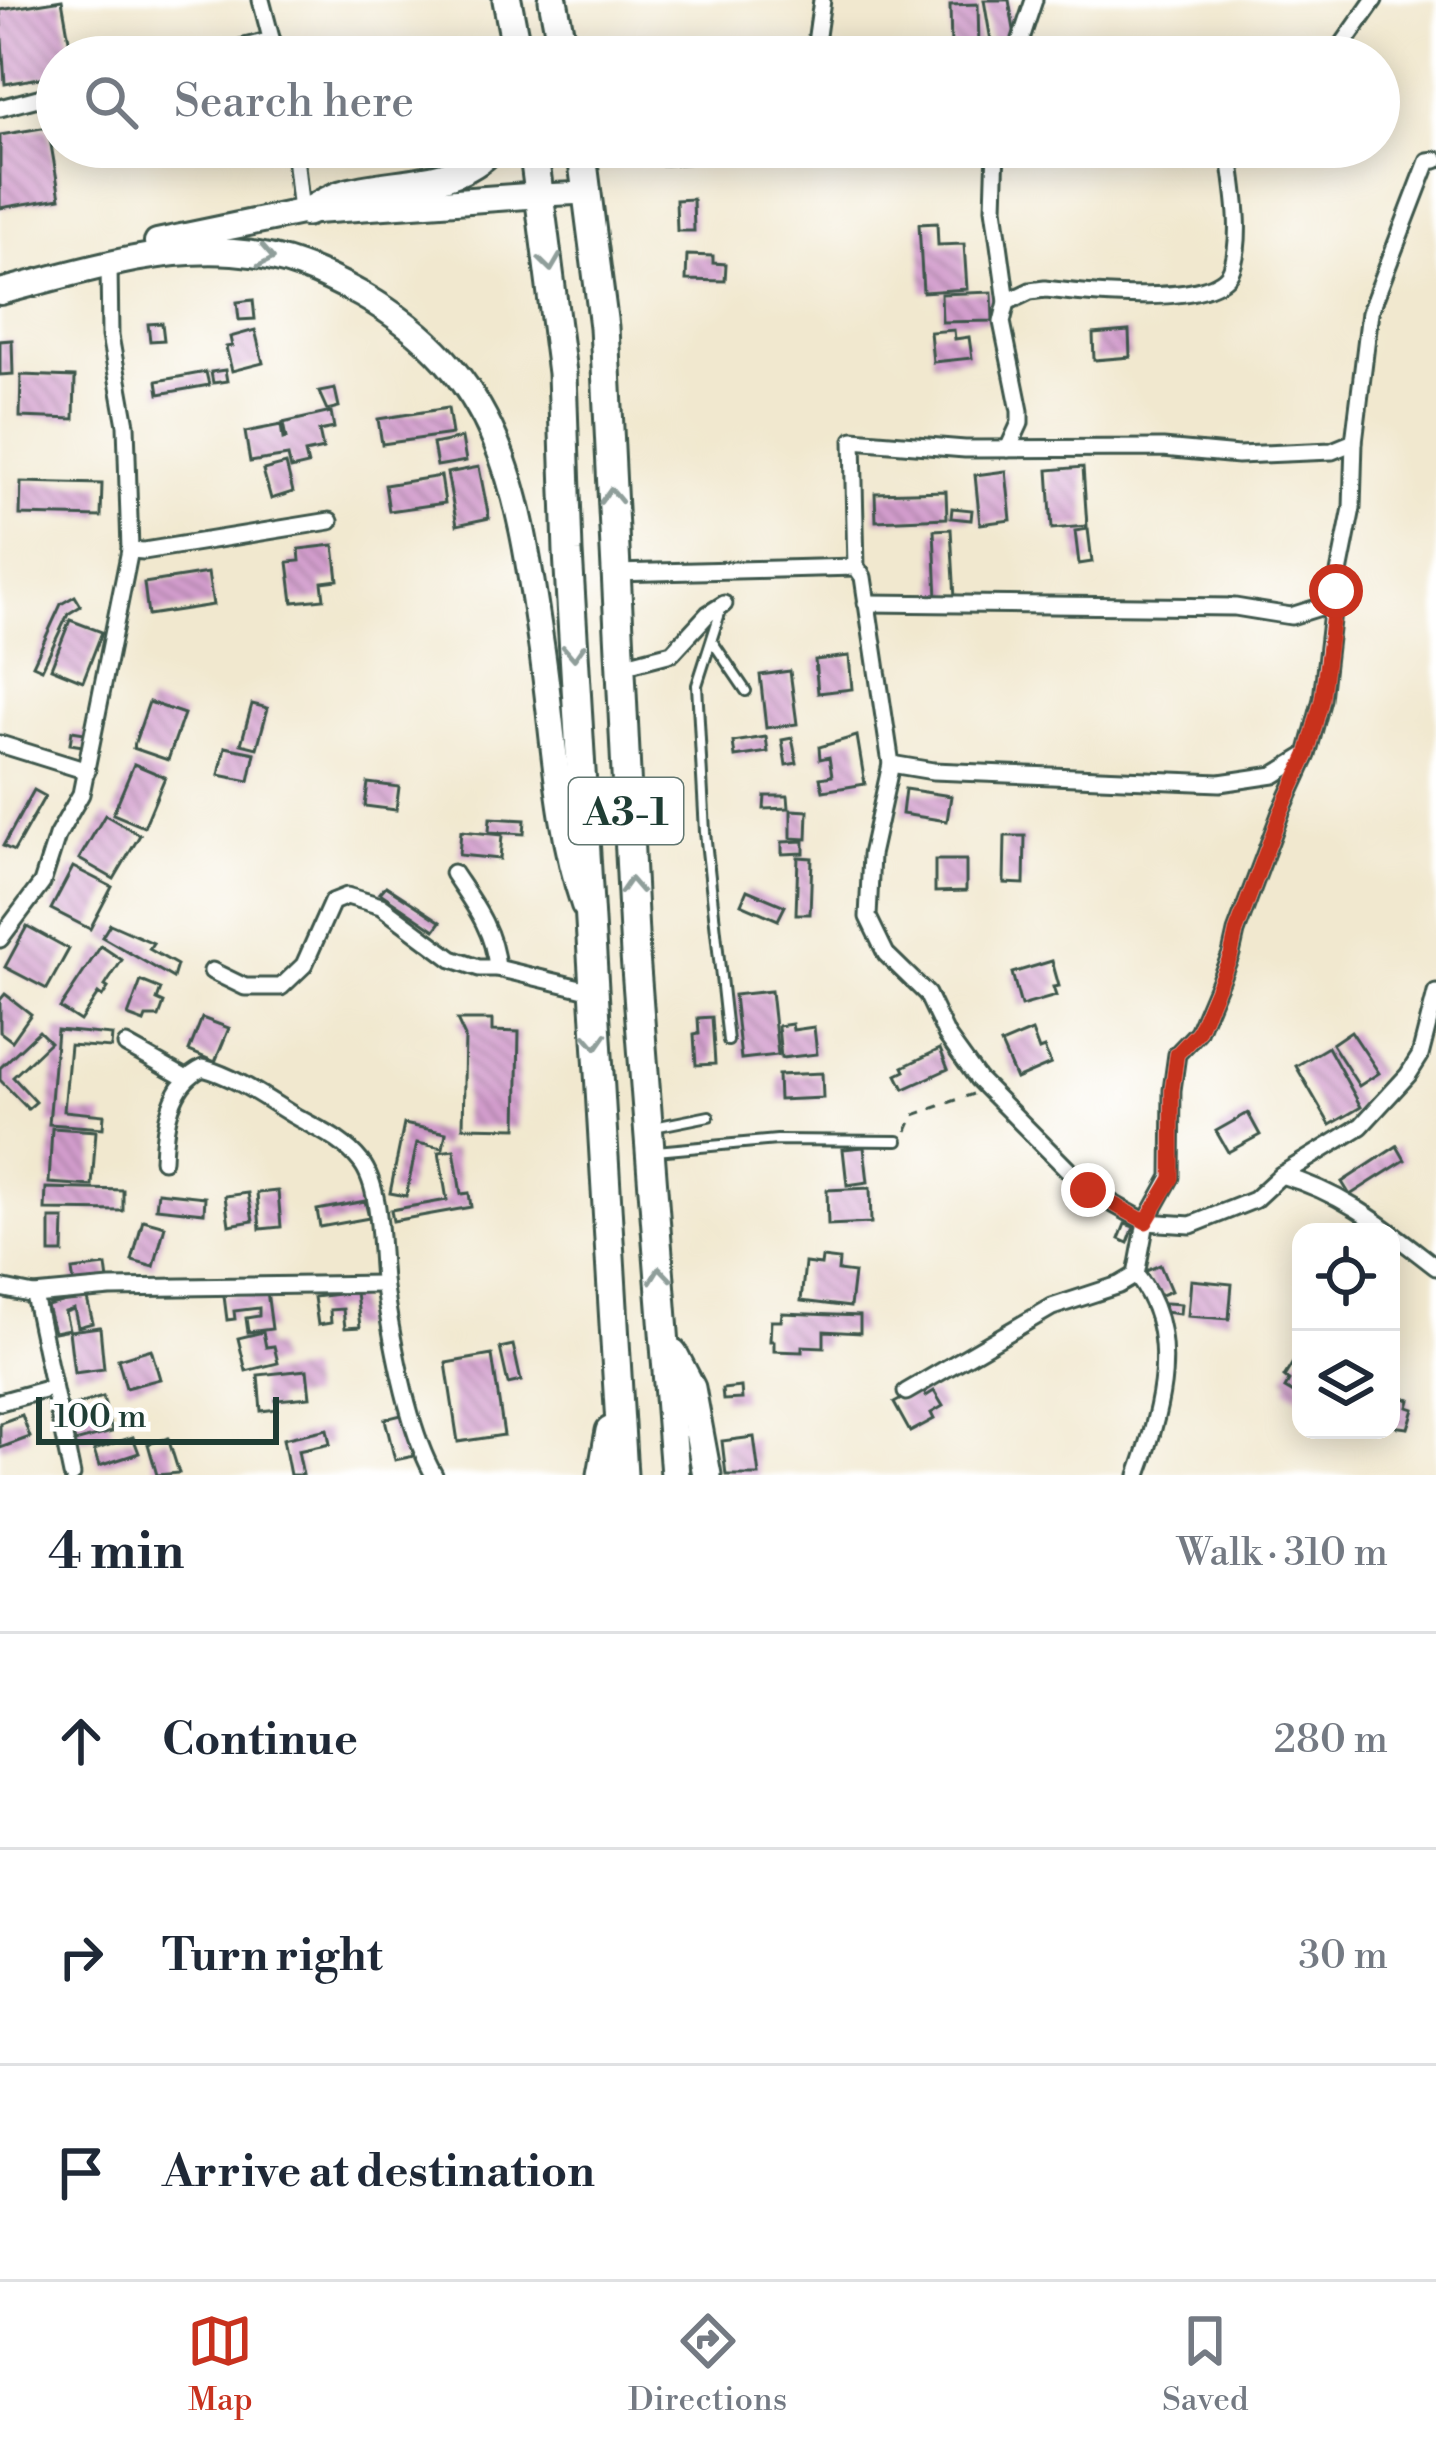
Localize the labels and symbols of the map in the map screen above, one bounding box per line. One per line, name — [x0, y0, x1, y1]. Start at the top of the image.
one-way arrow — [256, 243, 276, 269]
one-way arrow — [536, 253, 562, 273]
one-way arrow — [598, 486, 624, 505]
route start — [1309, 564, 1363, 618]
one-way arrow — [561, 643, 587, 662]
road number: A3-1 — [569, 778, 683, 844]
one-way arrow — [618, 876, 644, 895]
one-way arrow — [582, 1032, 608, 1051]
route end — [1061, 1163, 1115, 1217]
one-way arrow — [648, 1265, 673, 1284]
scale bar — [36, 1391, 279, 1444]

